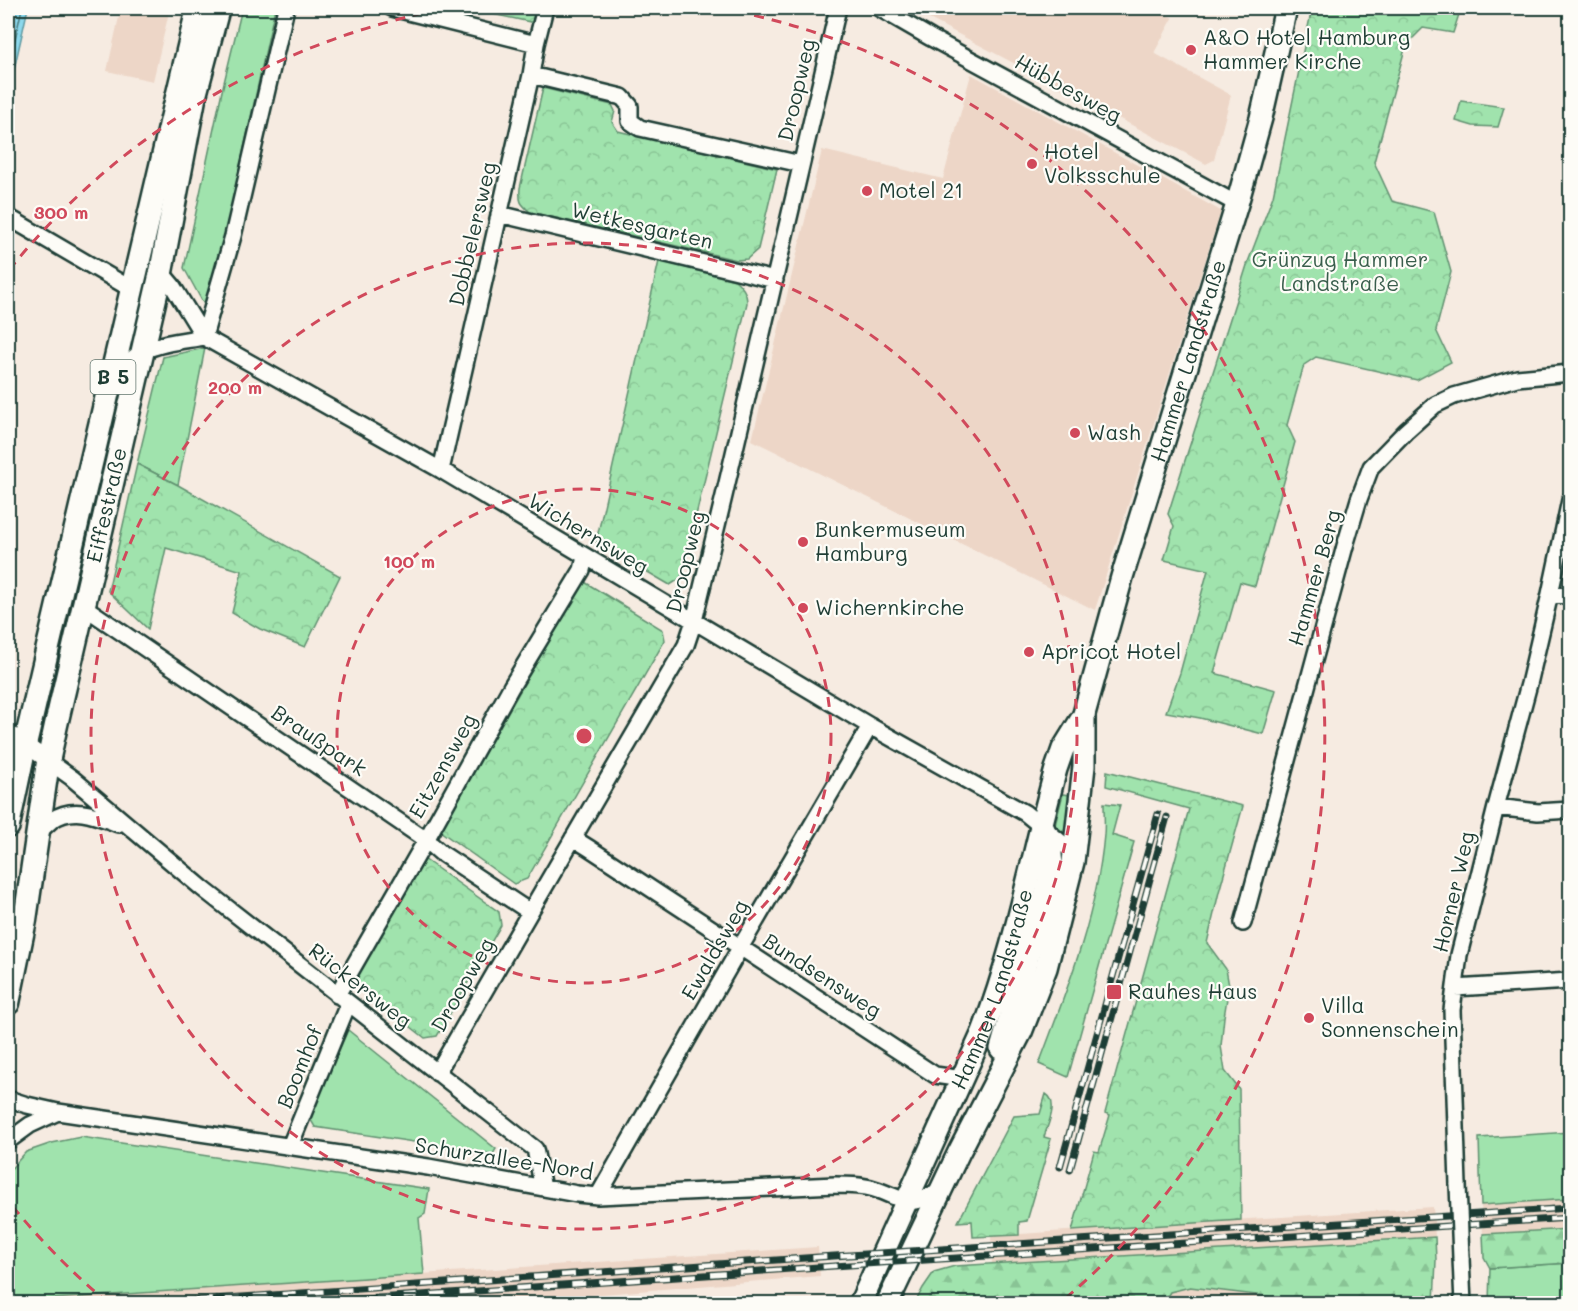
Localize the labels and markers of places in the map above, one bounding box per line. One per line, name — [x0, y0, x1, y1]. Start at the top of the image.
place label: A&O Hotel Hamburg Hammer Kirche — [1203, 23, 1410, 74]
marker: A&O Hotel Hamburg Hammer Kirche — [1184, 43, 1198, 57]
place label: Hotel Volksschule — [1044, 137, 1161, 188]
marker: Hotel Volksschule — [1025, 157, 1039, 171]
place label: Motel 21 — [879, 176, 964, 203]
marker: Motel 21 — [860, 184, 874, 198]
place label: Wash — [1087, 418, 1141, 445]
marker: Wash — [1068, 426, 1082, 440]
place label: Bunkermuseum Hamburg — [815, 515, 966, 566]
marker: Bunkermuseum Hamburg — [796, 535, 810, 549]
place label: Wichernkirche — [815, 593, 965, 620]
marker: Wichernkirche — [796, 601, 810, 615]
place label: Apricot Hotel — [1041, 637, 1181, 664]
marker: Apricot Hotel — [1022, 645, 1036, 659]
centre of rings — [574, 726, 594, 746]
place label: Rauhes Haus — [1128, 977, 1258, 1004]
marker: Rauhes Haus — [1105, 983, 1123, 1001]
place label: Villa Sonnenschein — [1321, 991, 1459, 1042]
marker: Villa Sonnenschein — [1302, 1011, 1316, 1025]

